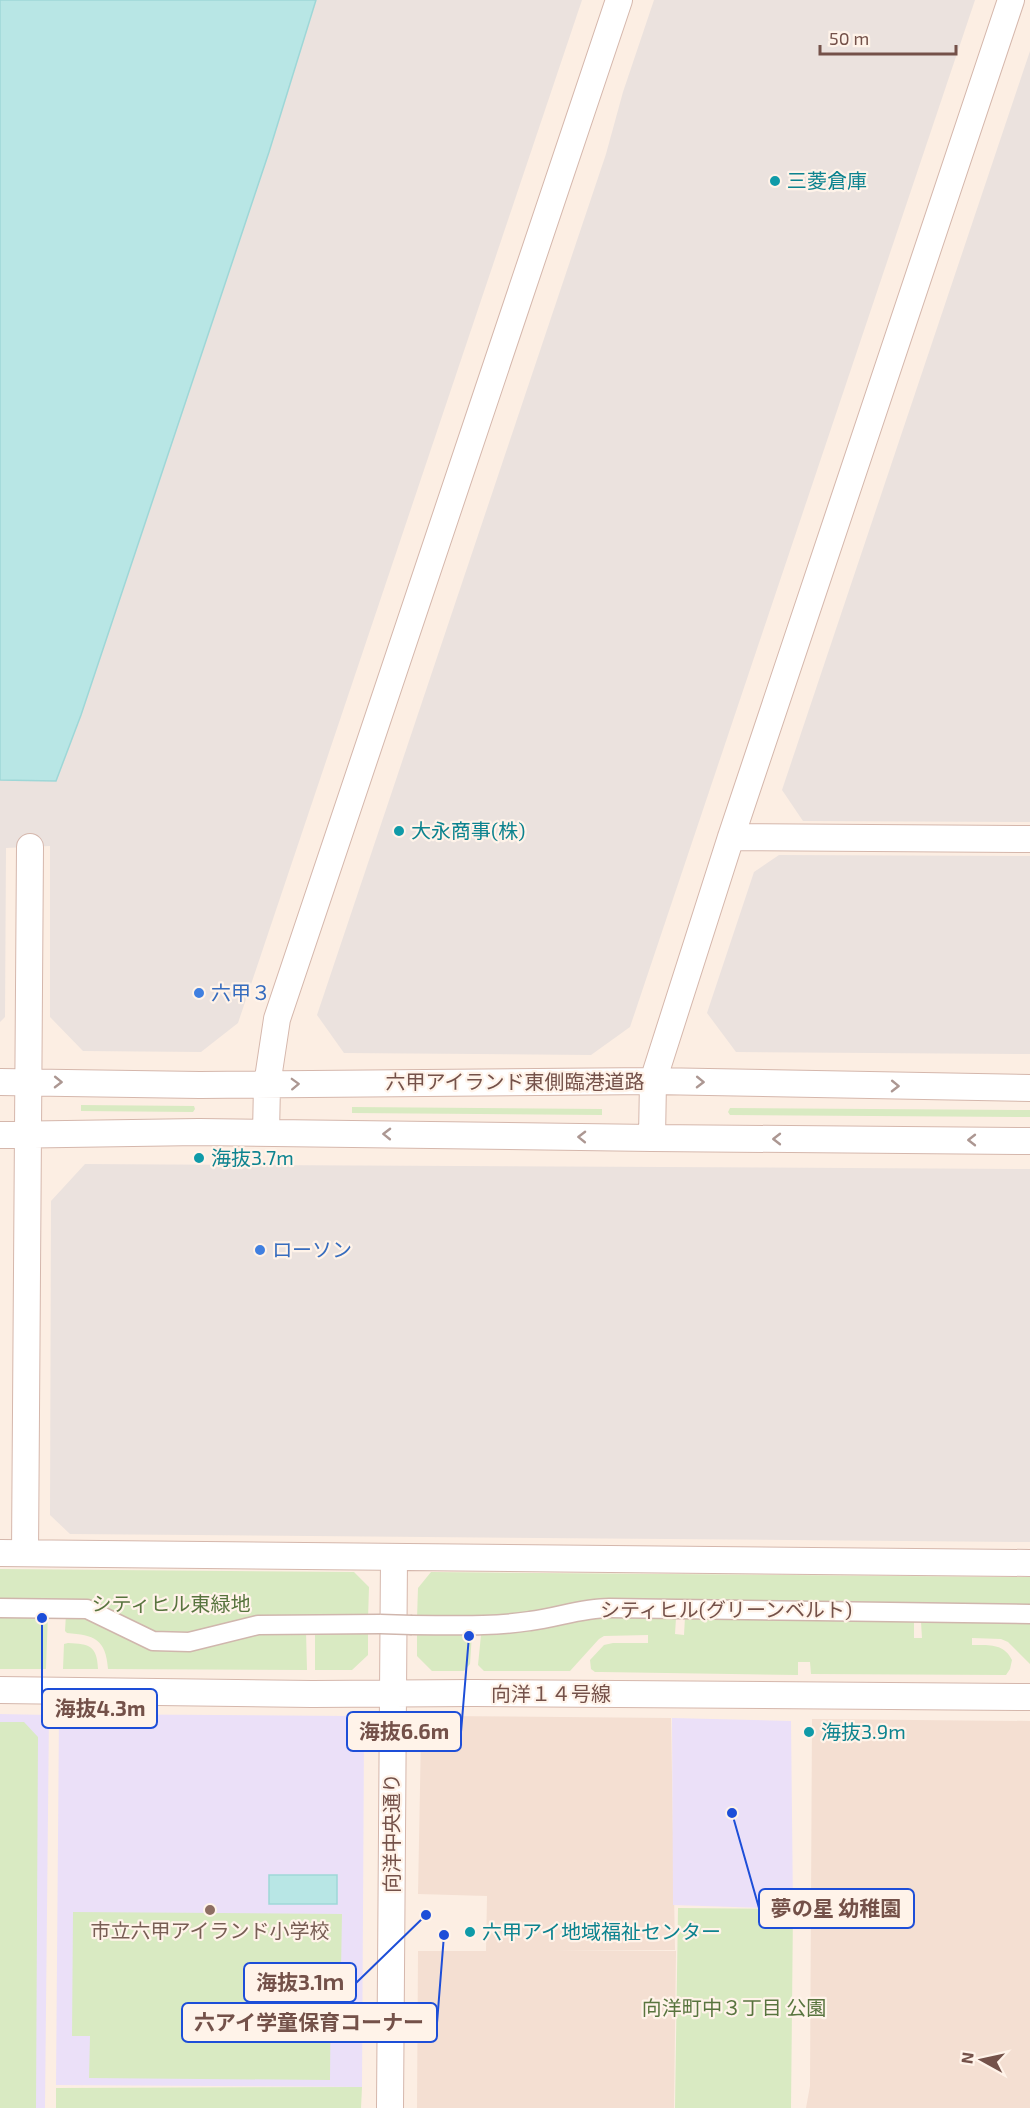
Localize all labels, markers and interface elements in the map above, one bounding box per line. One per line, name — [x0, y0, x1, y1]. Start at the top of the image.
scale bar — [820, 18, 956, 56]
text: 50 m — [829, 27, 869, 49]
place label: 三菱倉庫 — [787, 168, 867, 192]
marker: 三菱倉庫 — [768, 174, 782, 188]
place label: 大永商事(株) — [411, 818, 525, 842]
marker: 大永商事(株) — [392, 824, 406, 838]
place label: 六甲３ — [211, 980, 271, 1004]
marker: 六甲３ — [192, 986, 206, 1000]
street label: 六甲アイランド東側臨港道路 — [386, 1069, 645, 1093]
one-way arrow — [54, 1076, 63, 1089]
one-way arrow — [696, 1076, 705, 1088]
one-way arrow — [291, 1078, 300, 1090]
one-way arrow — [891, 1080, 900, 1092]
one-way arrow — [382, 1128, 391, 1140]
one-way arrow — [577, 1131, 586, 1143]
one-way arrow — [772, 1133, 781, 1145]
one-way arrow — [967, 1134, 976, 1146]
place label: 海抜3.7m — [211, 1145, 294, 1169]
marker: 海抜3.7m — [192, 1151, 206, 1165]
place label: ローソン — [272, 1237, 352, 1261]
marker: ローソン — [253, 1243, 267, 1257]
park label: シティヒル東緑地 — [92, 1591, 250, 1615]
street label: シティヒル(グリーンベルト) — [600, 1597, 852, 1621]
street label: 向洋１４号線 — [491, 1681, 611, 1705]
callout: 海抜4.3m — [42, 1689, 157, 1728]
text: 海抜4.3m — [55, 1695, 145, 1720]
callout: 海抜6.6m — [347, 1712, 461, 1751]
text: 海抜6.6m — [359, 1718, 449, 1743]
place label: 海抜3.9m — [821, 1719, 906, 1743]
marker: 海抜3.9m — [802, 1725, 816, 1739]
street label: 向洋中央通り — [379, 1773, 403, 1893]
callout: 夢の星 幼稚園 — [759, 1889, 914, 1928]
text: 夢の星 幼稚園 — [771, 1895, 901, 1920]
marker: 市立六甲アイランド小学校 — [203, 1903, 217, 1917]
place label: 市立六甲アイランド小学校 — [91, 1918, 330, 1942]
place label: 六甲アイ地域福祉センター — [482, 1919, 721, 1943]
marker: 六甲アイ地域福祉センター — [463, 1925, 477, 1939]
callout: 海抜3.1ｍ — [244, 1963, 356, 2002]
text: 海抜3.1ｍ — [256, 1969, 344, 1994]
park label: 向洋町中３丁目 公園 — [642, 1995, 826, 2019]
callout: 六アイ学童保育コーナー — [182, 2003, 437, 2042]
text: 六アイ学童保育コーナー — [194, 2009, 424, 2034]
north arrow — [952, 2030, 1012, 2090]
text: N — [956, 2051, 977, 2065]

